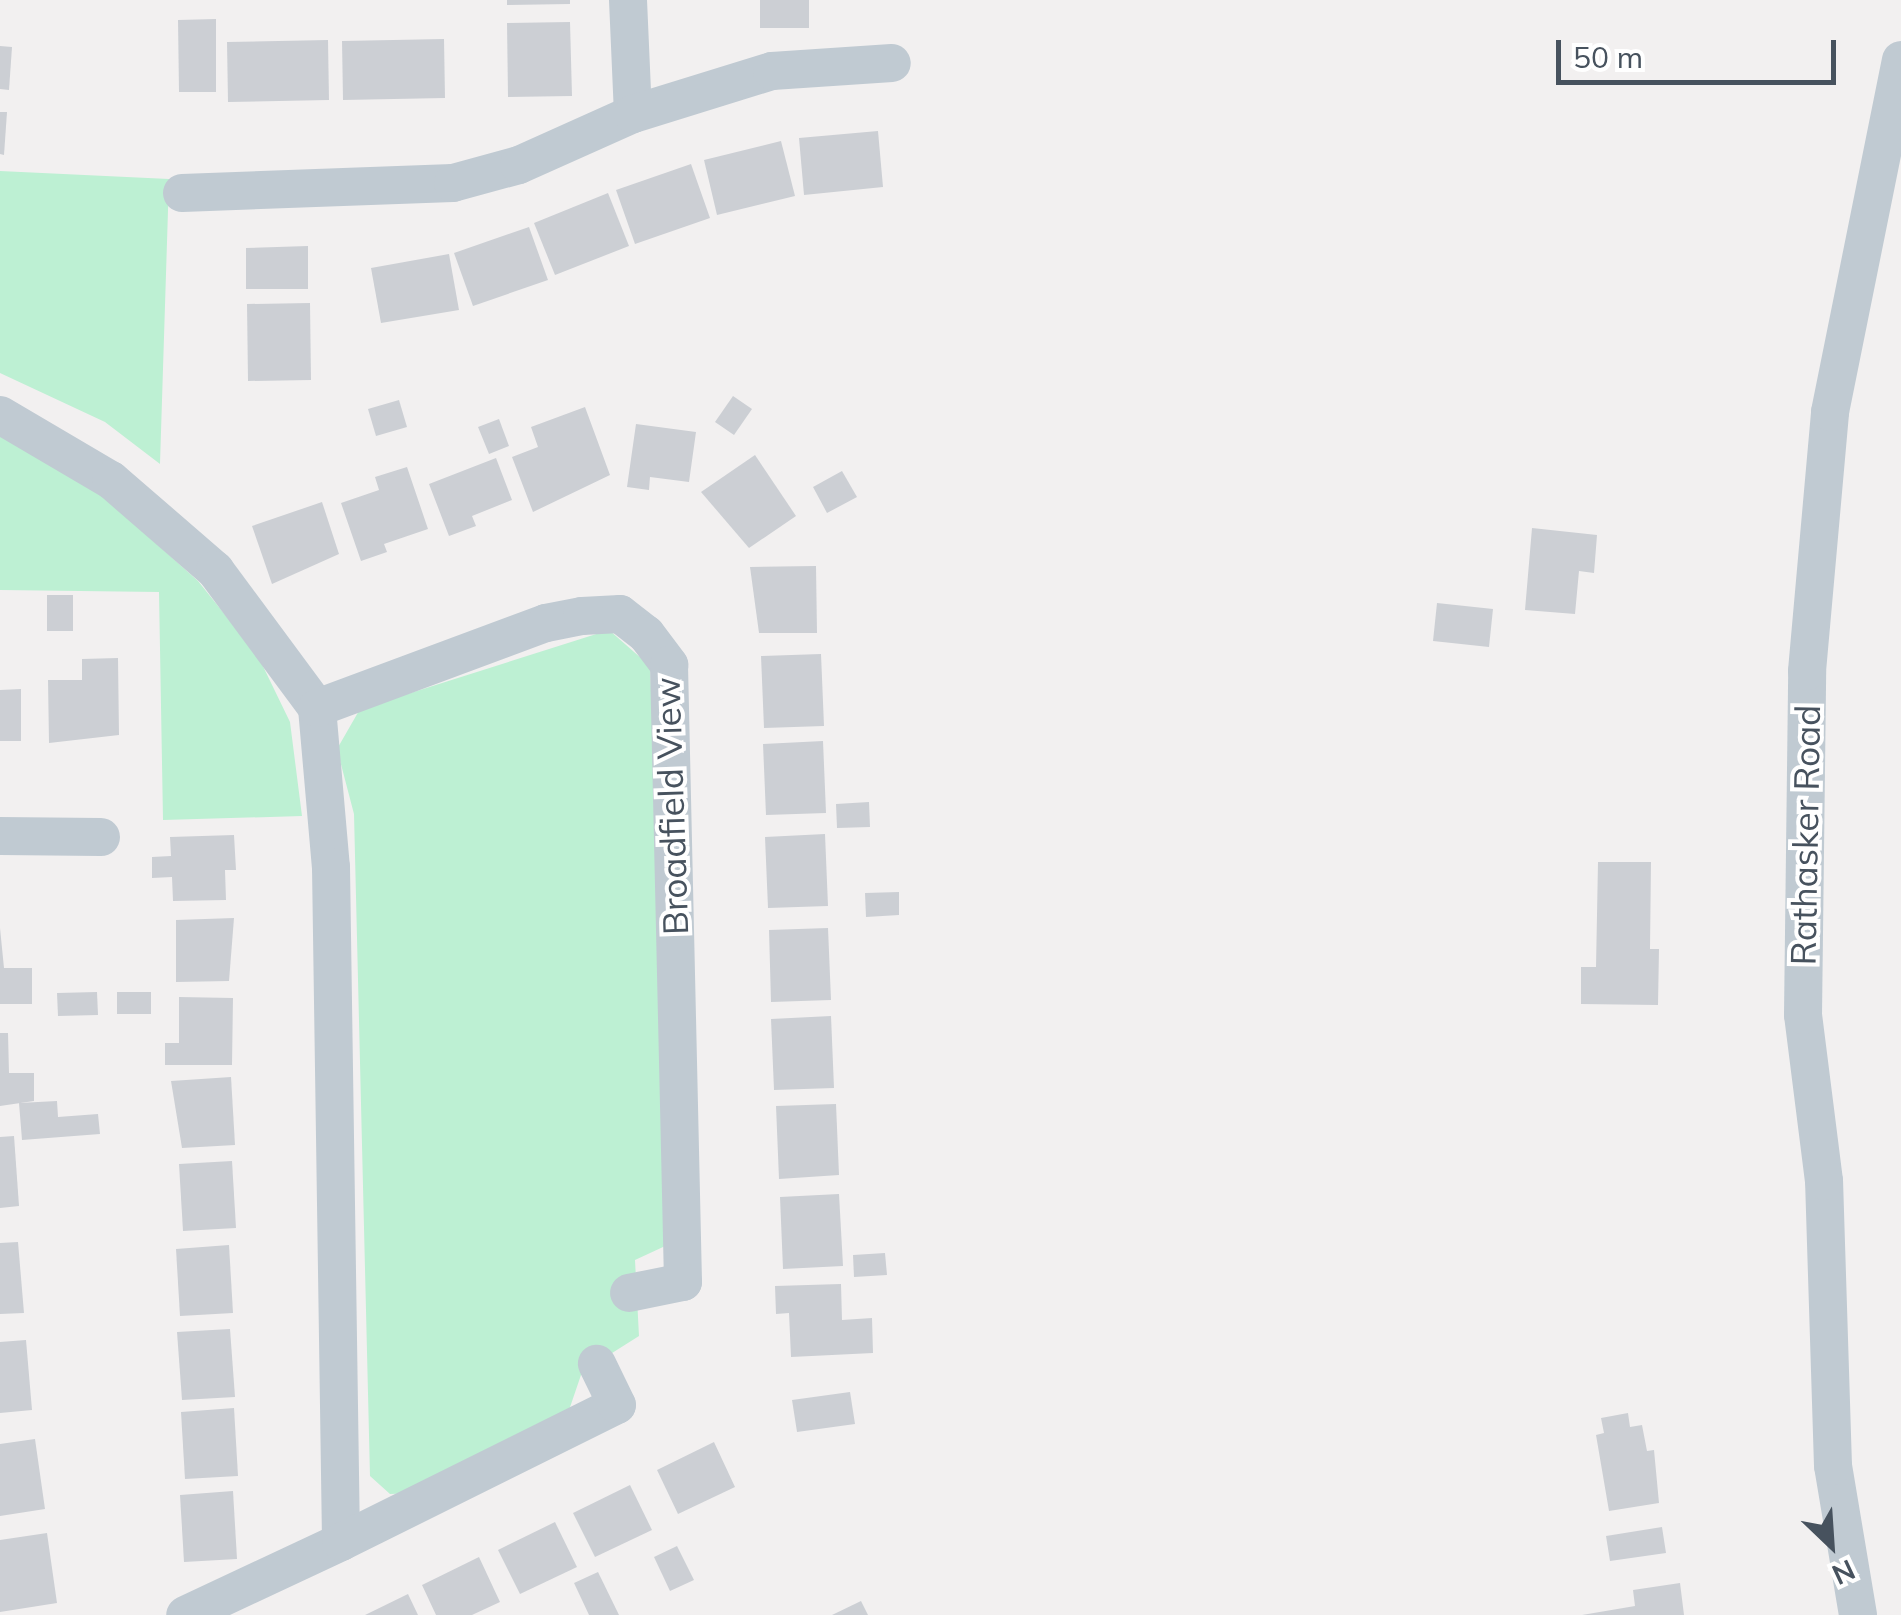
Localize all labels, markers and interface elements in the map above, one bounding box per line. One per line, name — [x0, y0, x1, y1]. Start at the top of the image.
scale bar — [1561, 20, 1841, 82]
text: 50 m — [1573, 38, 1643, 76]
street label: Broadfield View — [646, 676, 696, 936]
street label: Rathasker Road — [1782, 704, 1828, 966]
north arrow — [1781, 1495, 1881, 1595]
text: N — [1827, 1552, 1861, 1593]

